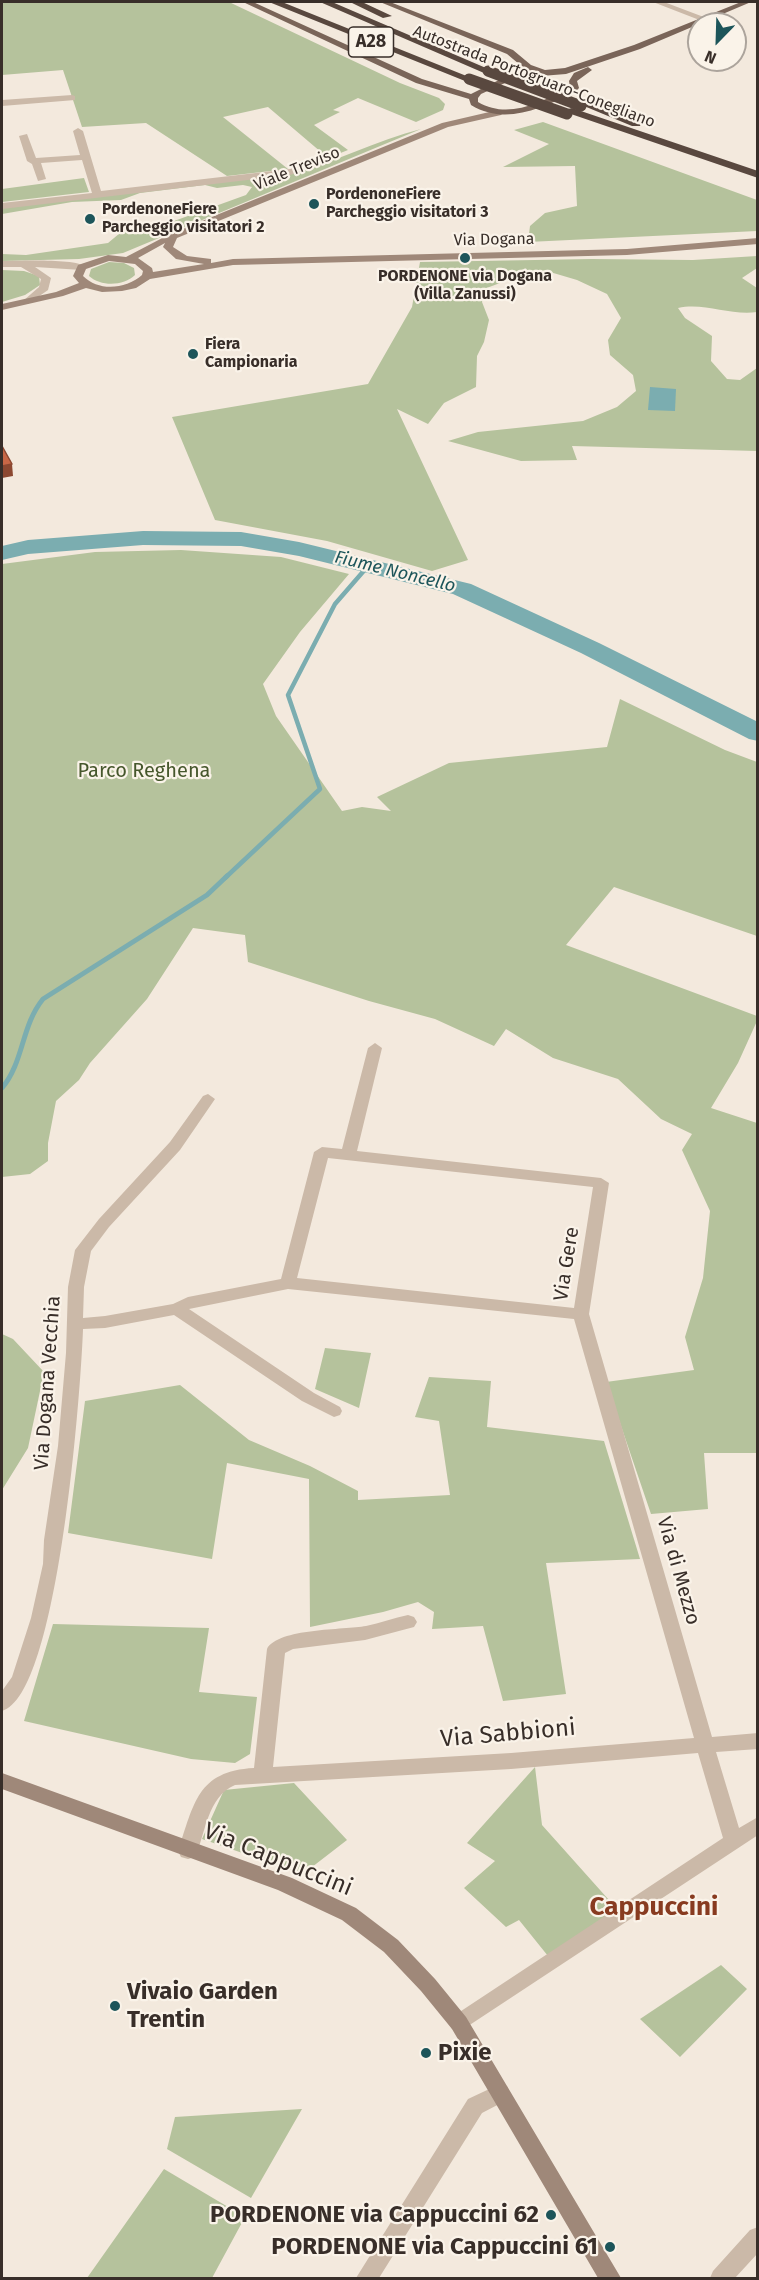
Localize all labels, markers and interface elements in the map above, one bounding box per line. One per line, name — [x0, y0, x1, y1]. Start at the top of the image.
north arrow — [687, 12, 747, 72]
street label: Autostrada Portogruaro-Conegliano — [410, 22, 658, 132]
road number: A28 — [348, 27, 394, 57]
text: N — [702, 46, 719, 68]
street label: Viale Treviso — [251, 143, 343, 195]
place label: PordenoneFiere Parcheggio visitatori 3 — [326, 185, 488, 223]
marker: PordenoneFiere Parcheggio visitatori 3 — [307, 197, 321, 211]
place label: PordenoneFiere Parcheggio visitatori 2 — [102, 200, 264, 238]
marker: PordenoneFiere Parcheggio visitatori 2 — [83, 212, 97, 226]
street label: Via Dogana — [453, 230, 535, 250]
marker: PORDENONE via Dogana (Villa Zanussi) — [458, 251, 472, 265]
place label: PORDENONE via Dogana (Villa Zanussi) — [378, 267, 552, 305]
place label: Fiera Campionaria — [205, 335, 297, 373]
marker: Fiera Campionaria — [186, 347, 200, 361]
water label: Fiume Noncello — [332, 547, 458, 597]
park label: Parco Reghena — [78, 759, 210, 783]
street label: Via Gere — [549, 1225, 585, 1303]
street label: Via Dogana Vecchia — [30, 1295, 66, 1471]
street label: Via di Mezzo — [651, 1514, 705, 1628]
street label: Via Sabbioni — [439, 1714, 577, 1754]
street label: Via Cappuccini — [199, 1817, 357, 1903]
district label: Cappuccini — [590, 1892, 718, 1924]
place label: Vivaio Garden Trentin — [127, 1978, 278, 2034]
marker: Vivaio Garden Trentin — [108, 1999, 122, 2013]
place label: Pixie — [438, 2039, 491, 2067]
marker: Pixie — [419, 2046, 433, 2060]
place label: PORDENONE via Cappuccini 62 — [210, 2201, 539, 2229]
marker: PORDENONE via Cappuccini 62 — [544, 2208, 558, 2222]
place label: PORDENONE via Cappuccini 61 — [271, 2233, 598, 2261]
marker: PORDENONE via Cappuccini 61 — [603, 2240, 617, 2254]

